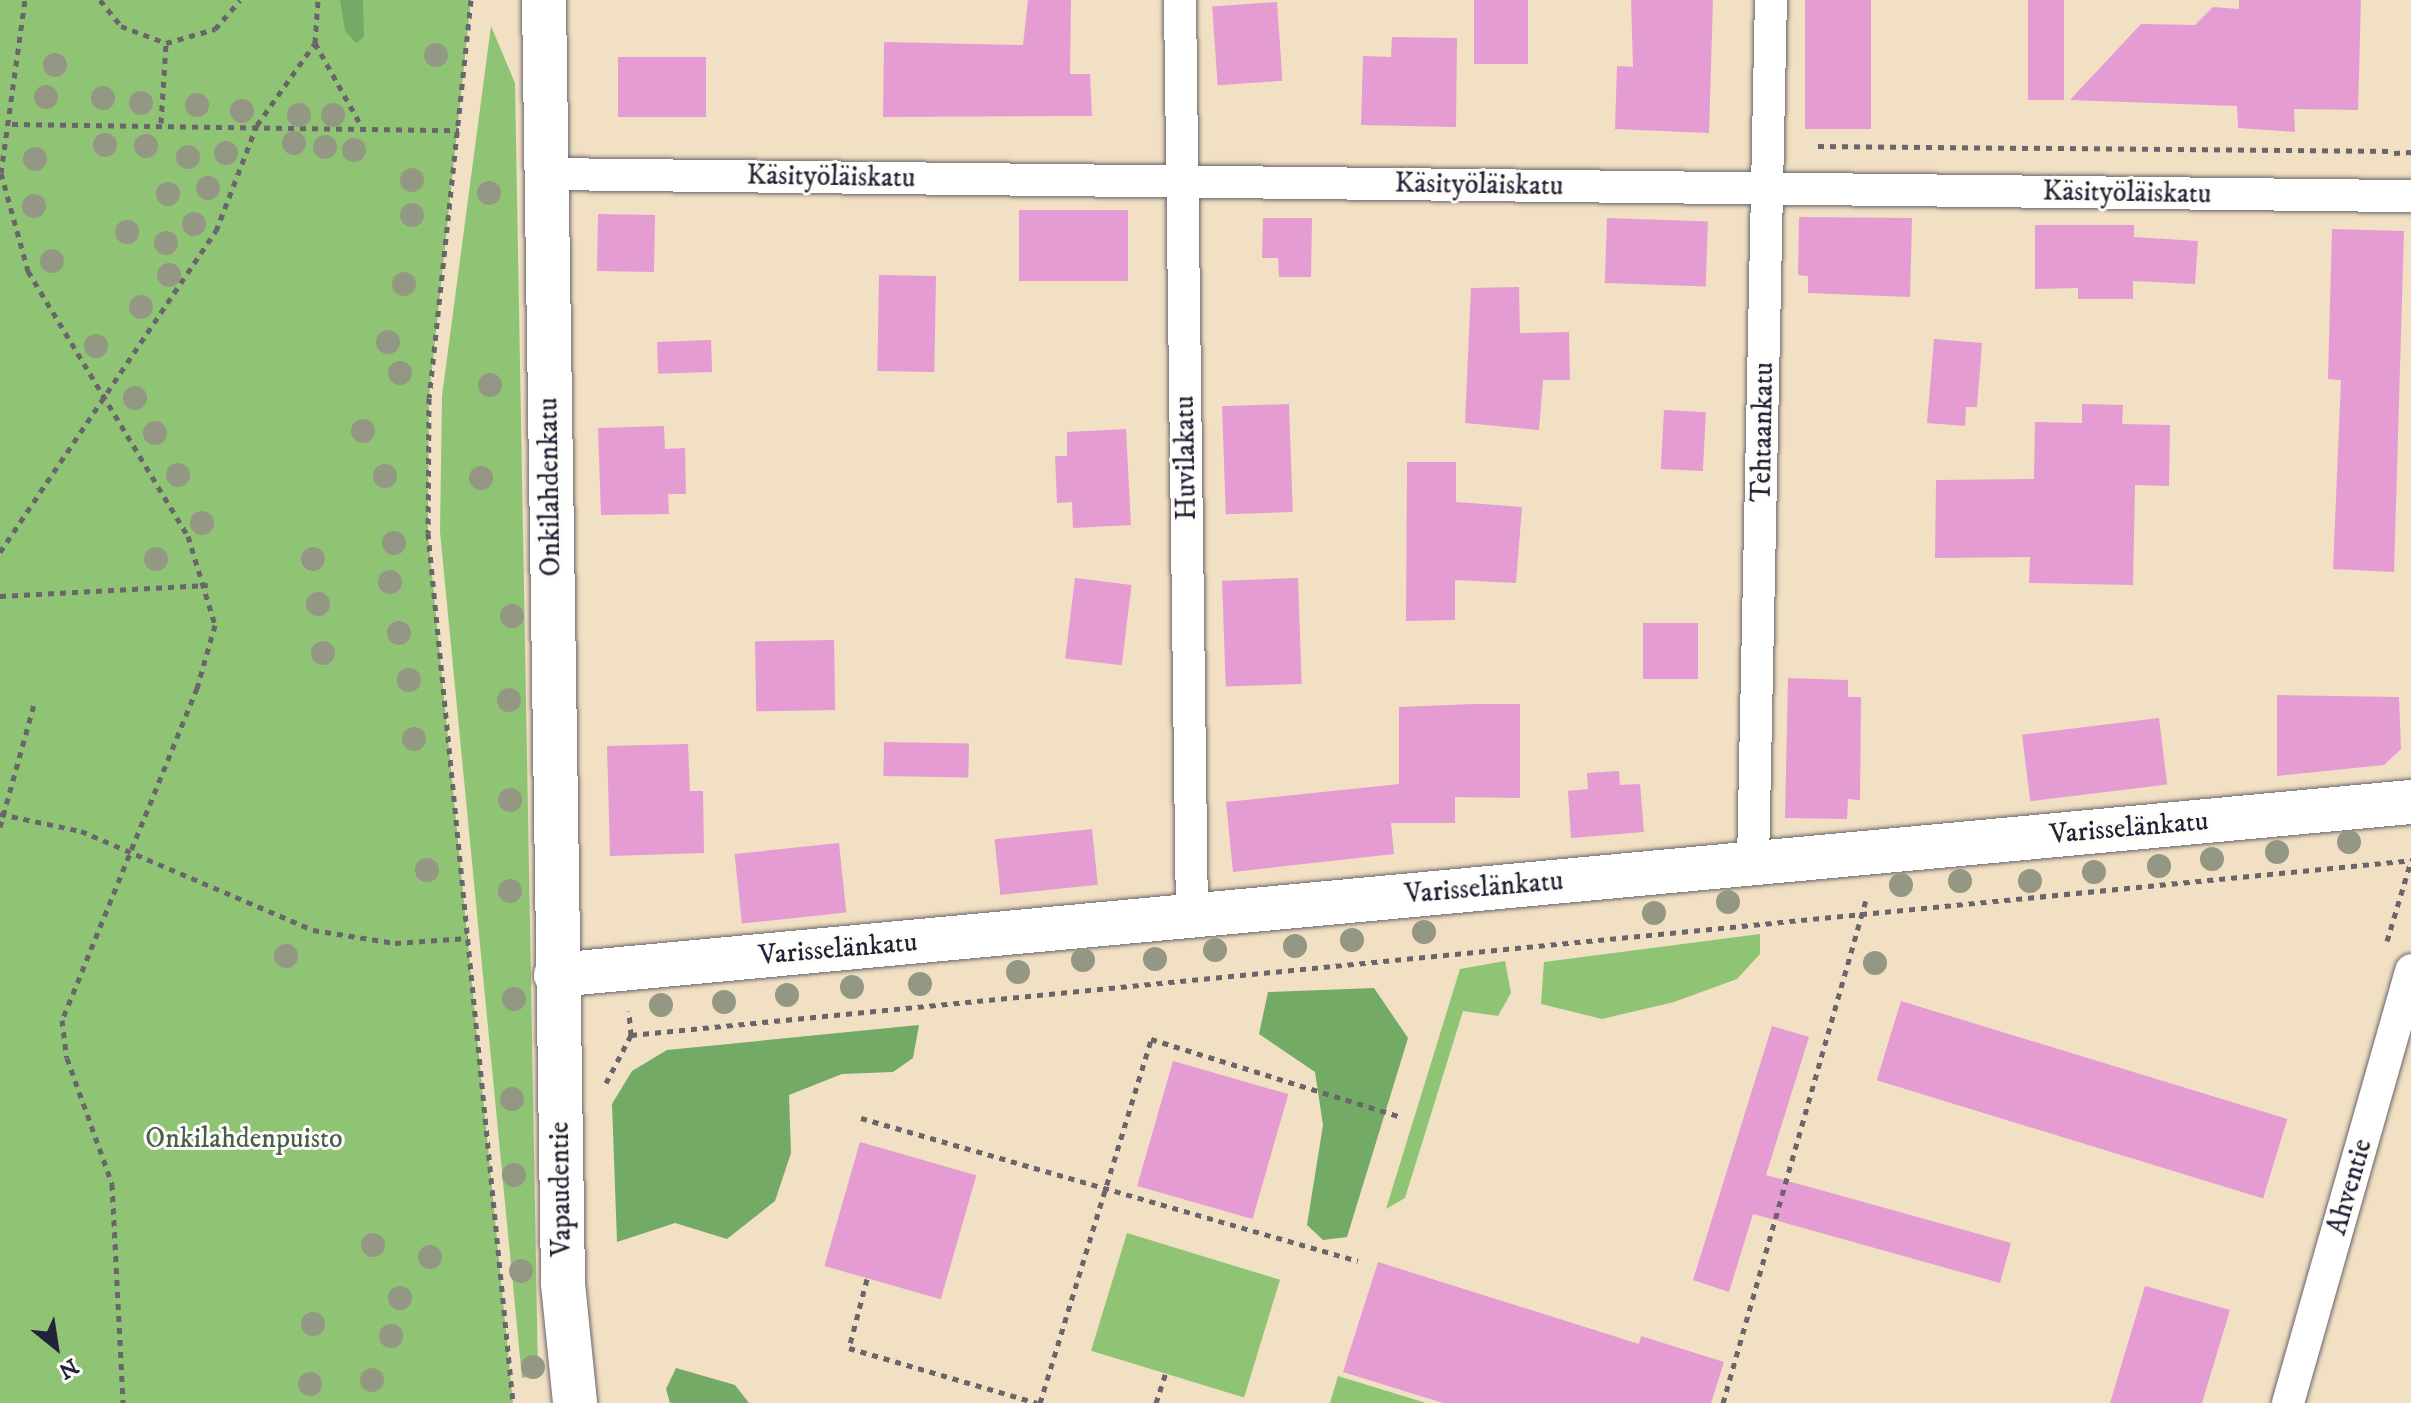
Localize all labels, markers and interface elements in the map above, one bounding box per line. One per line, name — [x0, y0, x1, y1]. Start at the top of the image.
street label: Käsityöläiskatu — [746, 159, 916, 195]
street label: Käsityöläiskatu — [1394, 167, 1564, 203]
street label: Käsityöläiskatu — [2042, 175, 2212, 211]
street label: Tehtaankatu — [1745, 362, 1781, 502]
street label: Huvilakatu — [1168, 395, 1204, 521]
street label: Onkilahdenkatu — [532, 397, 568, 577]
street label: Varisselänkatu — [2048, 804, 2210, 852]
street label: Varisselänkatu — [1403, 864, 1565, 912]
street label: Varisselänkatu — [757, 925, 919, 973]
street label: Vapaudentie — [543, 1121, 579, 1257]
park label: Onkilahdenpuisto — [145, 1122, 343, 1156]
street label: Ahventie — [2320, 1135, 2380, 1239]
north arrow — [16, 1307, 96, 1387]
text: N — [54, 1352, 83, 1384]

